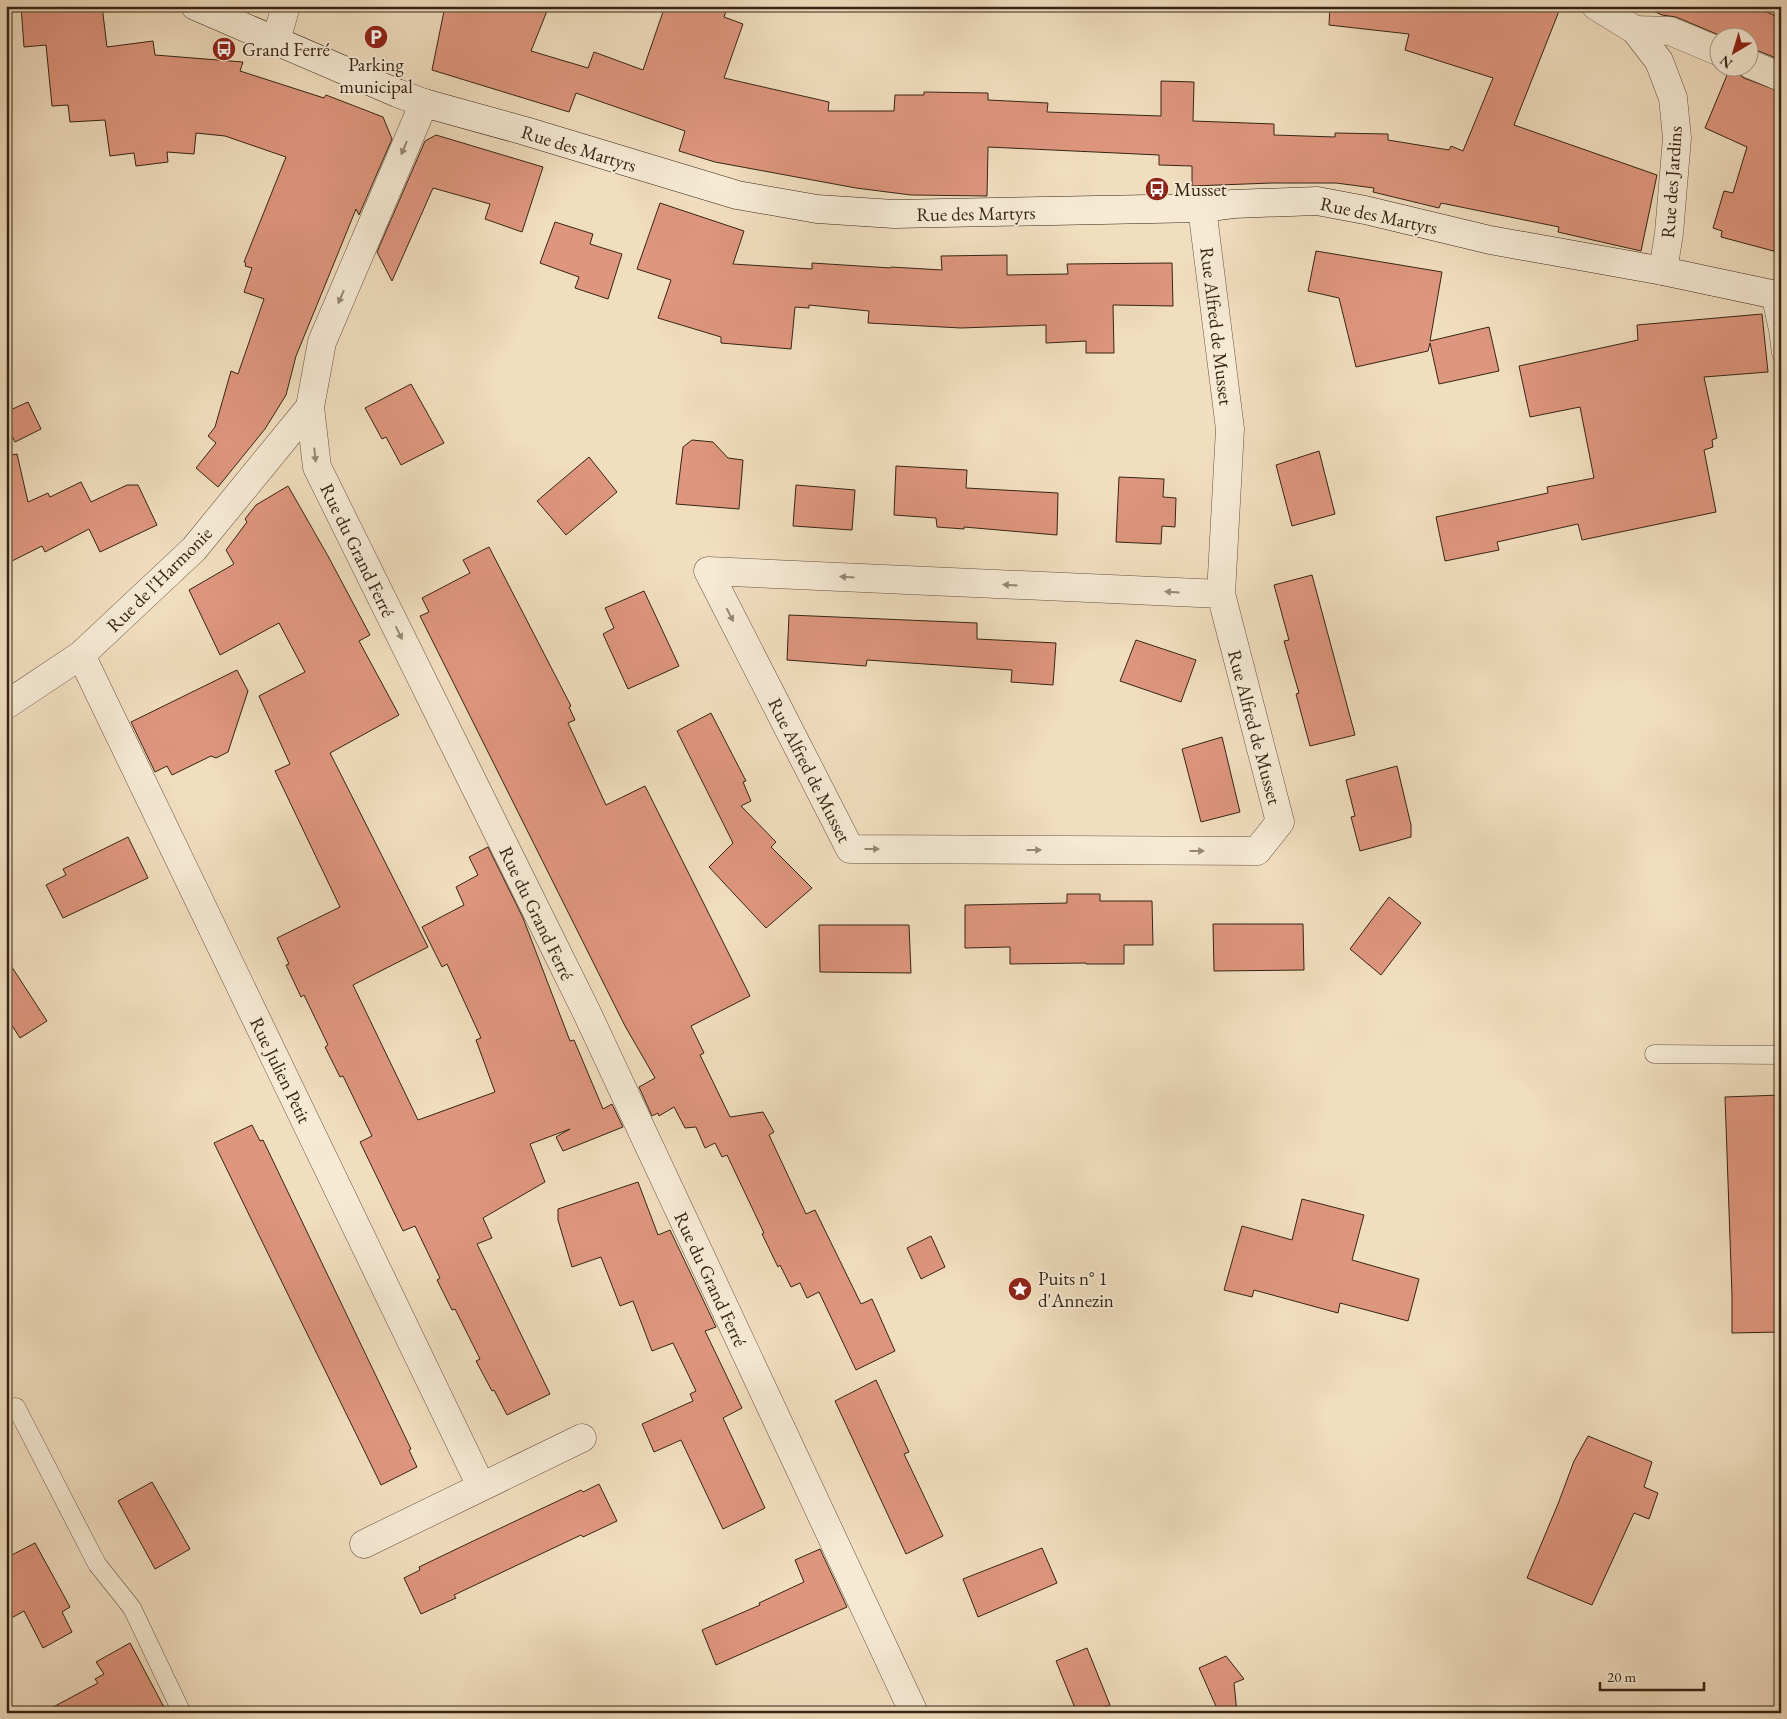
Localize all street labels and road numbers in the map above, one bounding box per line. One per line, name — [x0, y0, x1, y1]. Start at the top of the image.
street label: Rue des Martyrs — [518, 119, 639, 178]
street label: Rue des Jardins — [1655, 125, 1688, 239]
street label: Rue des Martyrs — [1318, 191, 1440, 240]
street label: Rue des Martyrs — [916, 200, 1036, 227]
street label: Rue Alfred de Musset — [1194, 246, 1239, 407]
street label: Rue du Grand Ferré — [314, 479, 401, 621]
street label: Rue de l'Harmonie — [101, 521, 218, 638]
street label: Rue Alfred de Musset — [1222, 647, 1287, 807]
street label: Rue Alfred de Musset — [762, 694, 857, 847]
street label: Rue du Grand Ferré — [493, 842, 580, 984]
street label: Rue Julien Petit — [244, 1013, 317, 1128]
street label: Rue du Grand Ferré — [668, 1208, 753, 1351]

